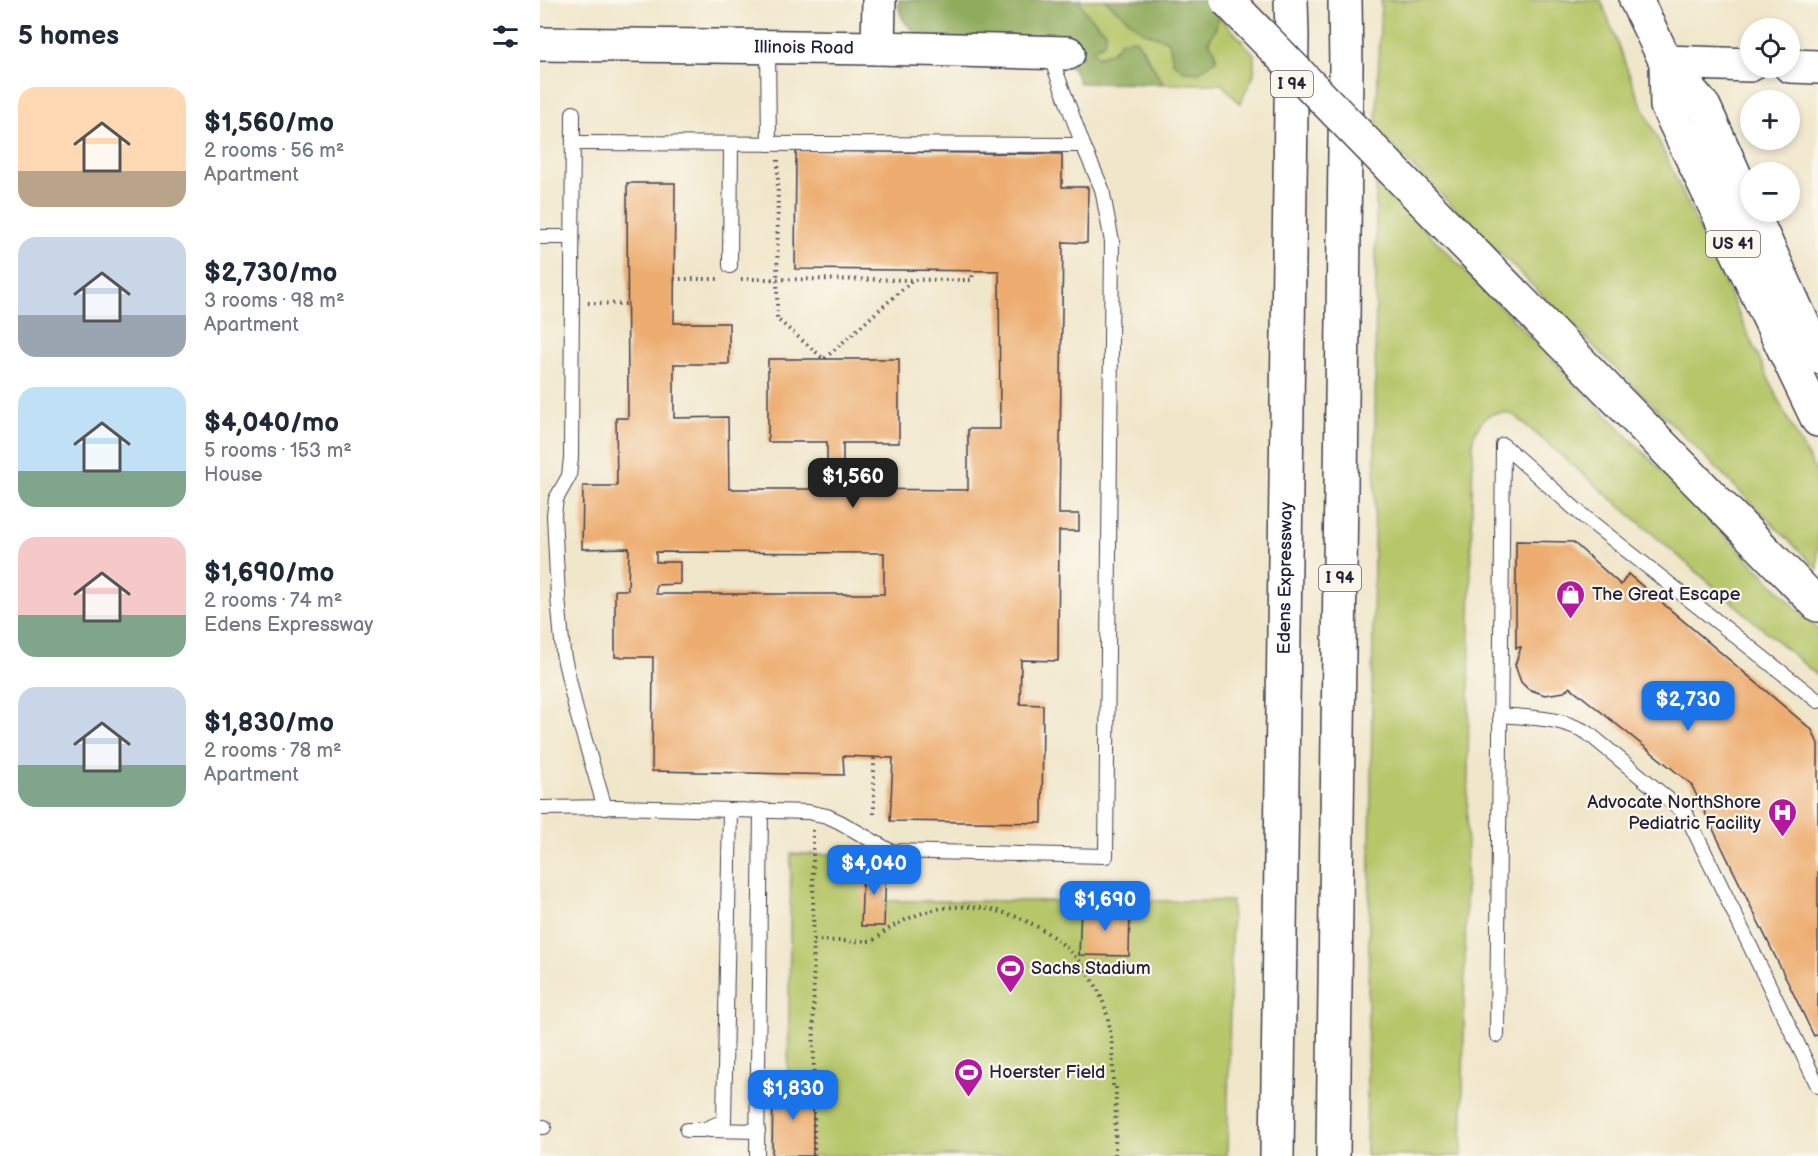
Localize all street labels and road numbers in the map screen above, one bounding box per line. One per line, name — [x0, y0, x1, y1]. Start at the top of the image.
street label: Illinois Road — [754, 36, 854, 58]
road number: I 94 — [1271, 71, 1313, 97]
road number: US 41 — [1706, 231, 1760, 257]
street label: Edens Expressway — [1273, 501, 1296, 654]
road number: I 94 — [1319, 565, 1361, 591]

